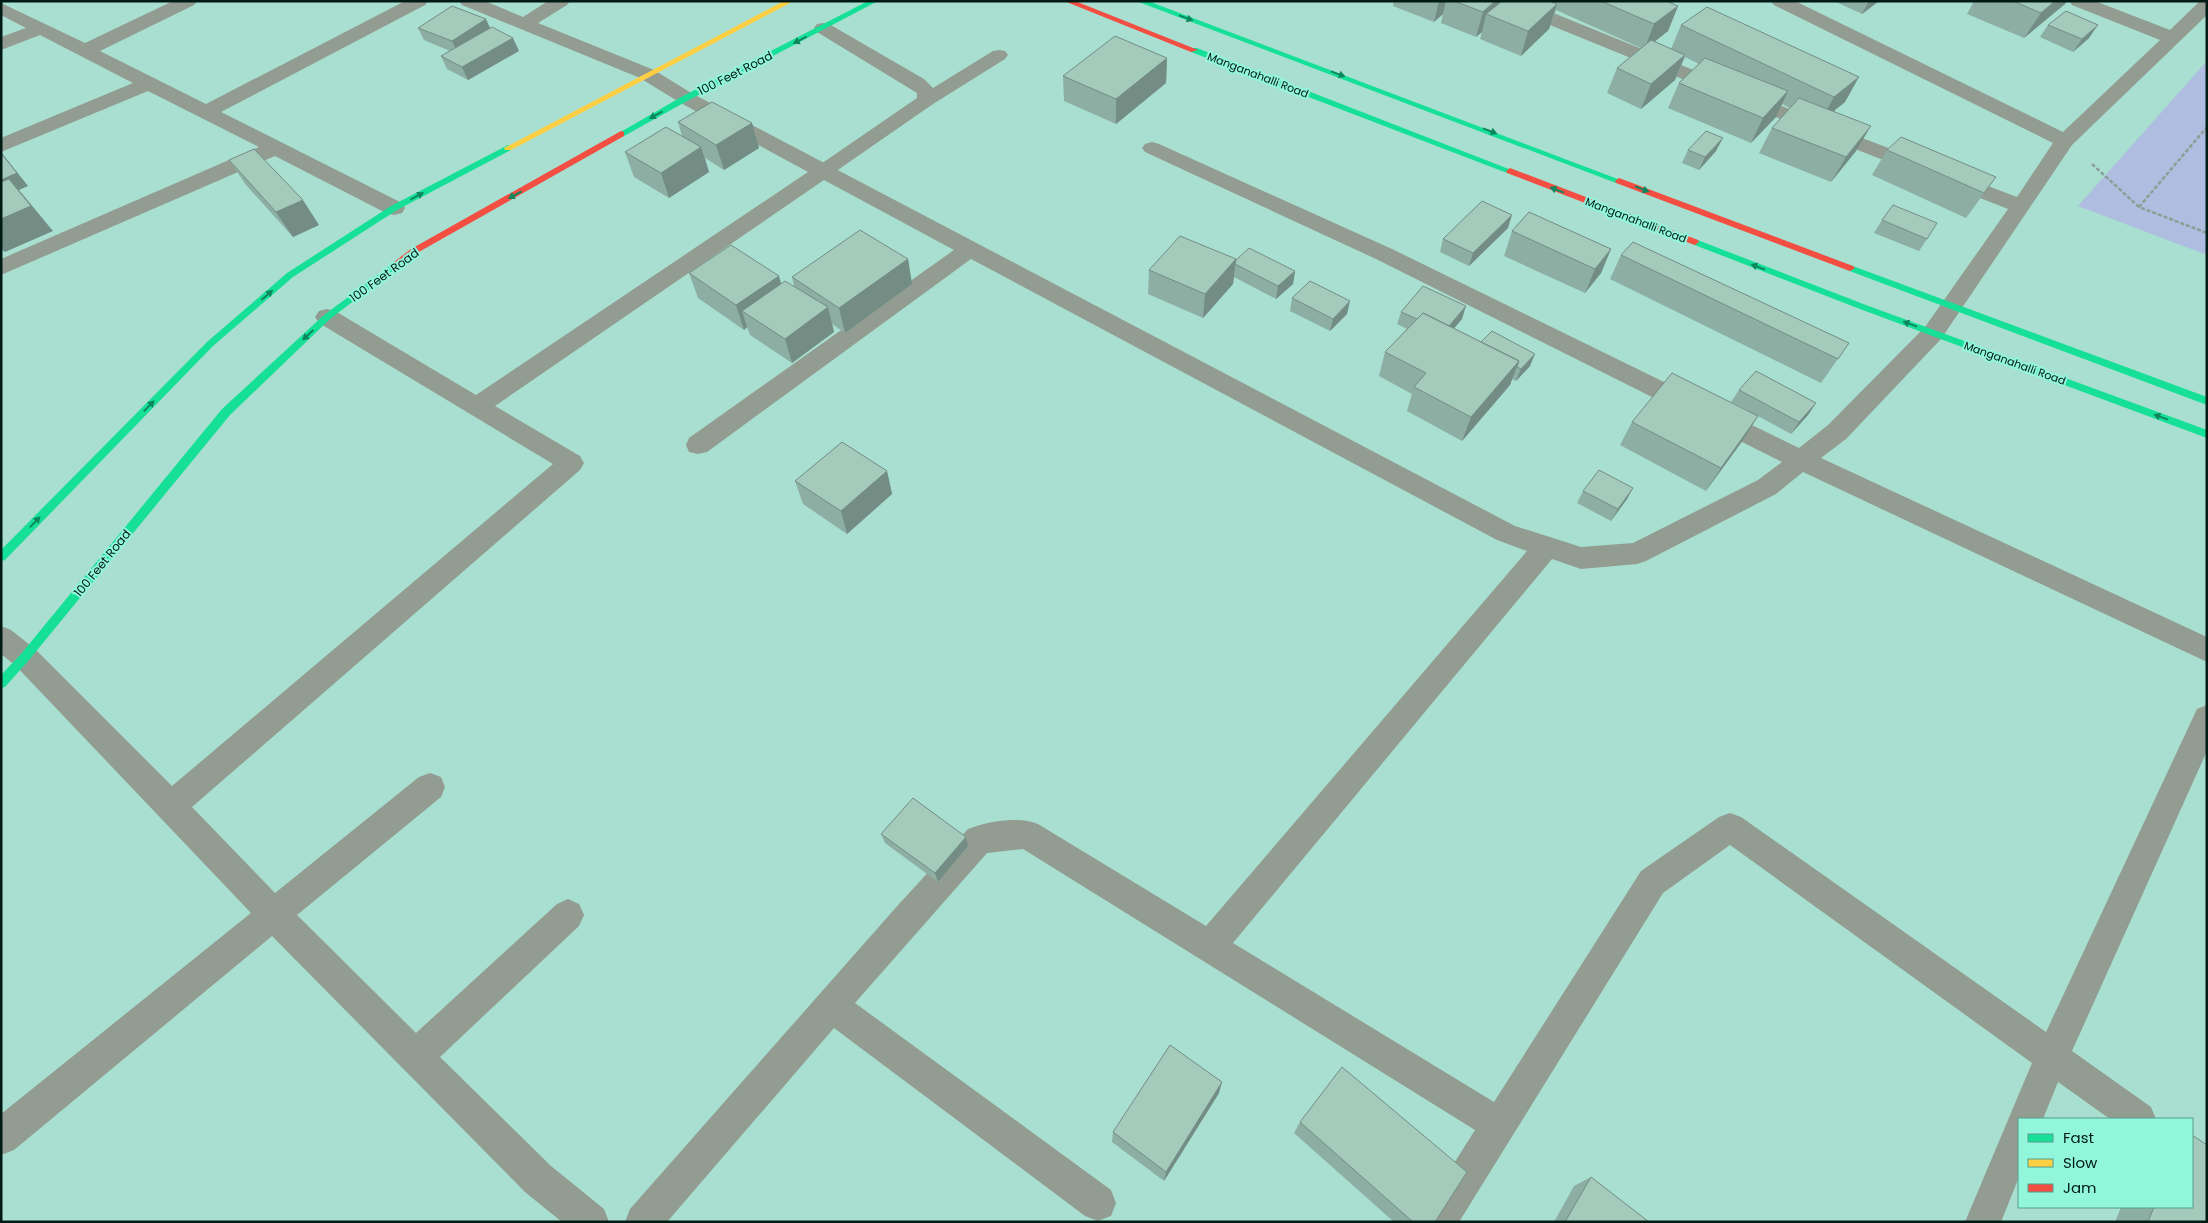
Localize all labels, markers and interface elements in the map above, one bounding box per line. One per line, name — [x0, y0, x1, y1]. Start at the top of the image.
one-way arrow — [1179, 14, 1194, 22]
one-way arrow — [793, 36, 807, 44]
street label: 100 Feet Road — [695, 47, 775, 99]
street label: Manganahalli Road — [1205, 48, 1311, 102]
one-way arrow — [1331, 70, 1346, 78]
one-way arrow — [649, 111, 663, 119]
one-way arrow — [1483, 128, 1498, 135]
one-way arrow — [1550, 185, 1564, 193]
one-way arrow — [1635, 185, 1650, 193]
one-way arrow — [508, 190, 521, 199]
one-way arrow — [410, 192, 424, 200]
street label: Manganahalli Road — [1583, 193, 1689, 247]
street label: 100 Feet Road — [346, 244, 422, 306]
one-way arrow — [1750, 263, 1765, 271]
one-way arrow — [261, 290, 273, 301]
one-way arrow — [1902, 320, 1917, 328]
one-way arrow — [303, 329, 315, 341]
street label: Manganahalli Road — [1962, 337, 2068, 389]
one-way arrow — [143, 401, 155, 413]
one-way arrow — [2153, 413, 2168, 421]
one-way arrow — [29, 517, 41, 529]
street label: 100 Feet Road — [70, 526, 134, 600]
legend — [2018, 1118, 2193, 1208]
text: Fast — [2063, 1127, 2094, 1148]
text: Slow — [2063, 1152, 2098, 1173]
text: Jam — [2063, 1177, 2097, 1198]

